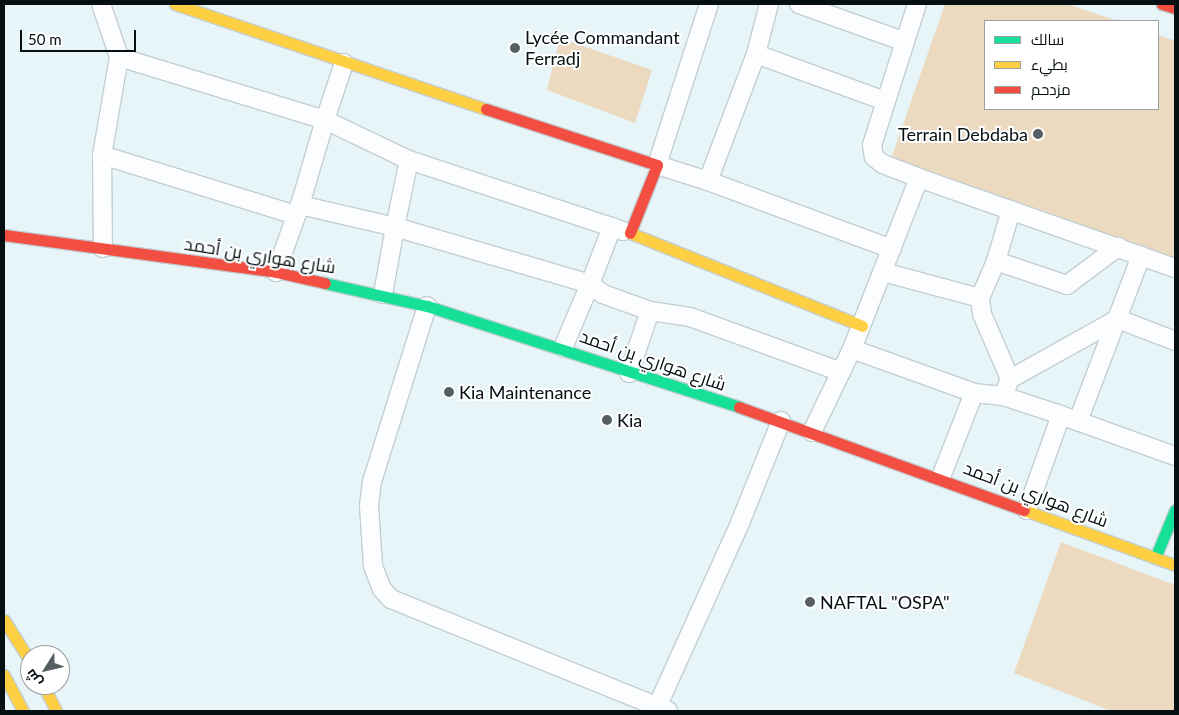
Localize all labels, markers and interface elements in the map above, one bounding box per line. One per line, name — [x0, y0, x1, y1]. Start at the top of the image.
scale bar — [22, 20, 139, 52]
legend — [984, 20, 1159, 110]
place label: Lycée Commandant Ferradj — [525, 27, 680, 70]
text: 50 m — [28, 30, 62, 48]
text: سالك — [1031, 30, 1064, 48]
marker: Lycée Commandant Ferradj — [509, 42, 521, 54]
text: بطيء — [1031, 55, 1068, 73]
text: مزدحم — [1031, 80, 1071, 98]
place label: Terrain Debdaba — [898, 123, 1028, 145]
marker: Terrain Debdaba — [1032, 128, 1044, 140]
street label: شارع هواري بن أحمد — [183, 232, 337, 278]
street label: شارع هواري بن أحمد — [577, 325, 729, 395]
place label: Kia Maintenance — [459, 381, 591, 403]
marker: Kia Maintenance — [443, 386, 455, 398]
place label: Kia — [617, 409, 642, 431]
marker: Kia — [601, 414, 613, 426]
street label: شارع هواري بن أحمد — [961, 456, 1111, 532]
place label: NAFTAL "OSPA" — [820, 591, 950, 613]
marker: NAFTAL "OSPA" — [804, 596, 816, 608]
north arrow — [20, 645, 70, 695]
text: ش — [21, 666, 45, 691]

